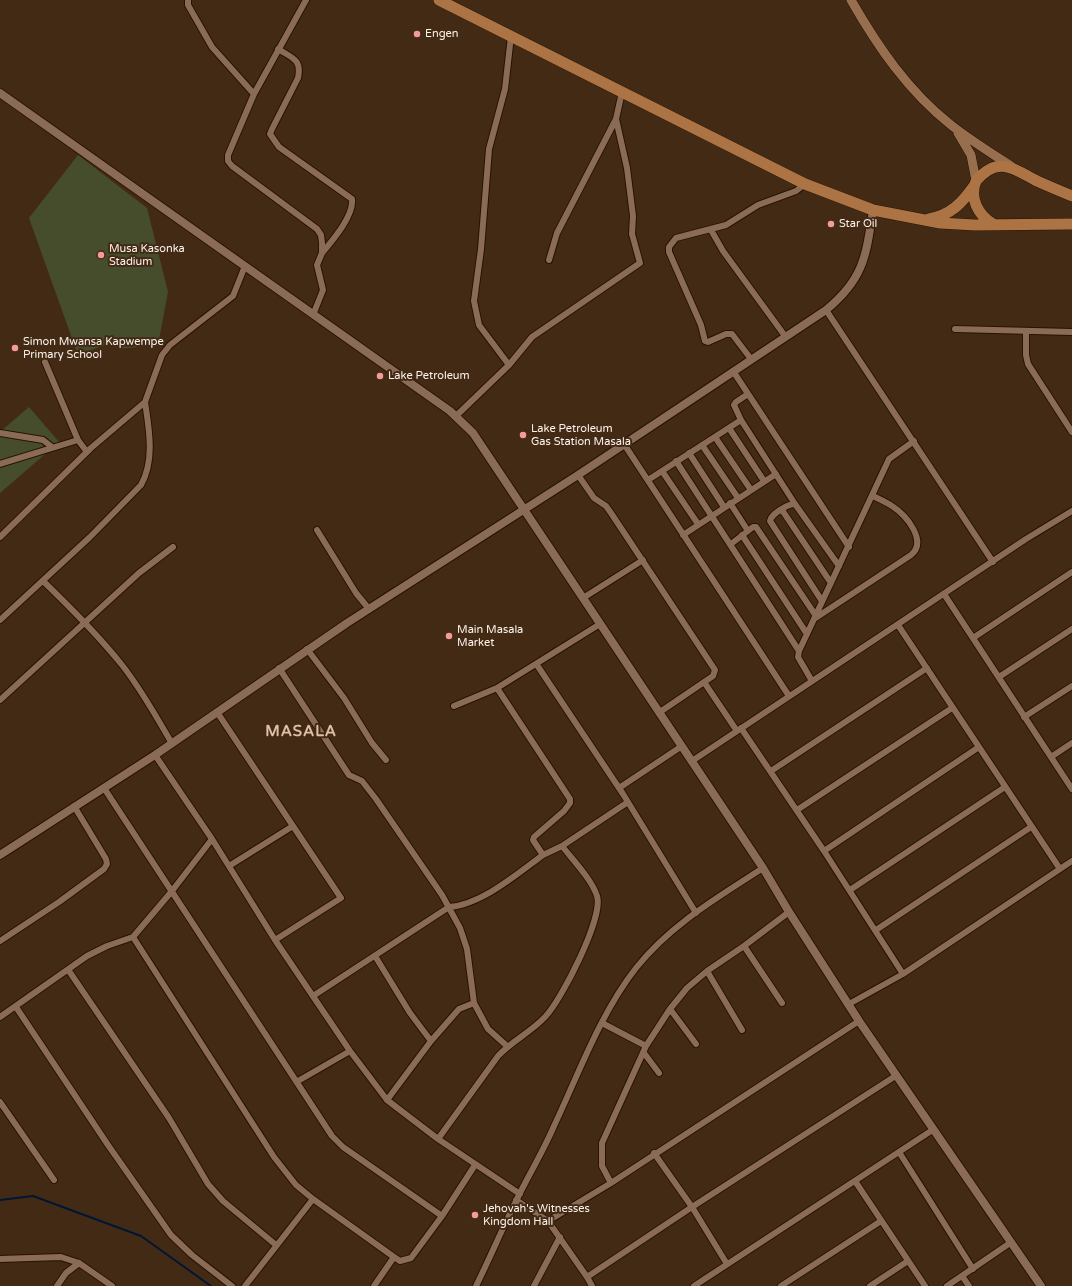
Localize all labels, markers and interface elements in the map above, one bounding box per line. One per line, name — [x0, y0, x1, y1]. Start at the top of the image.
place label: Engen — [425, 27, 459, 41]
marker: Engen — [412, 29, 422, 39]
place label: Star Oil — [839, 217, 877, 231]
marker: Star Oil — [826, 219, 836, 229]
place label: Musa Kasonka Stadium — [109, 242, 185, 268]
marker: Musa Kasonka Stadium — [96, 250, 106, 260]
place label: Simon Mwansa Kapwempe Primary School — [23, 335, 164, 361]
marker: Simon Mwansa Kapwempe Primary School — [10, 343, 20, 353]
place label: Lake Petroleum — [388, 369, 470, 383]
marker: Lake Petroleum — [375, 371, 385, 381]
place label: Lake Petroleum Gas Station Masala — [531, 422, 631, 448]
marker: Lake Petroleum Gas Station Masala — [518, 430, 528, 440]
place label: Main Masala Market — [457, 623, 523, 649]
marker: Main Masala Market — [444, 631, 454, 641]
district label: MASALA — [265, 723, 337, 741]
place label: Jehovah's Witnesses Kingdom Hall — [483, 1202, 590, 1228]
marker: Jehovah's Witnesses Kingdom Hall — [470, 1210, 480, 1220]

